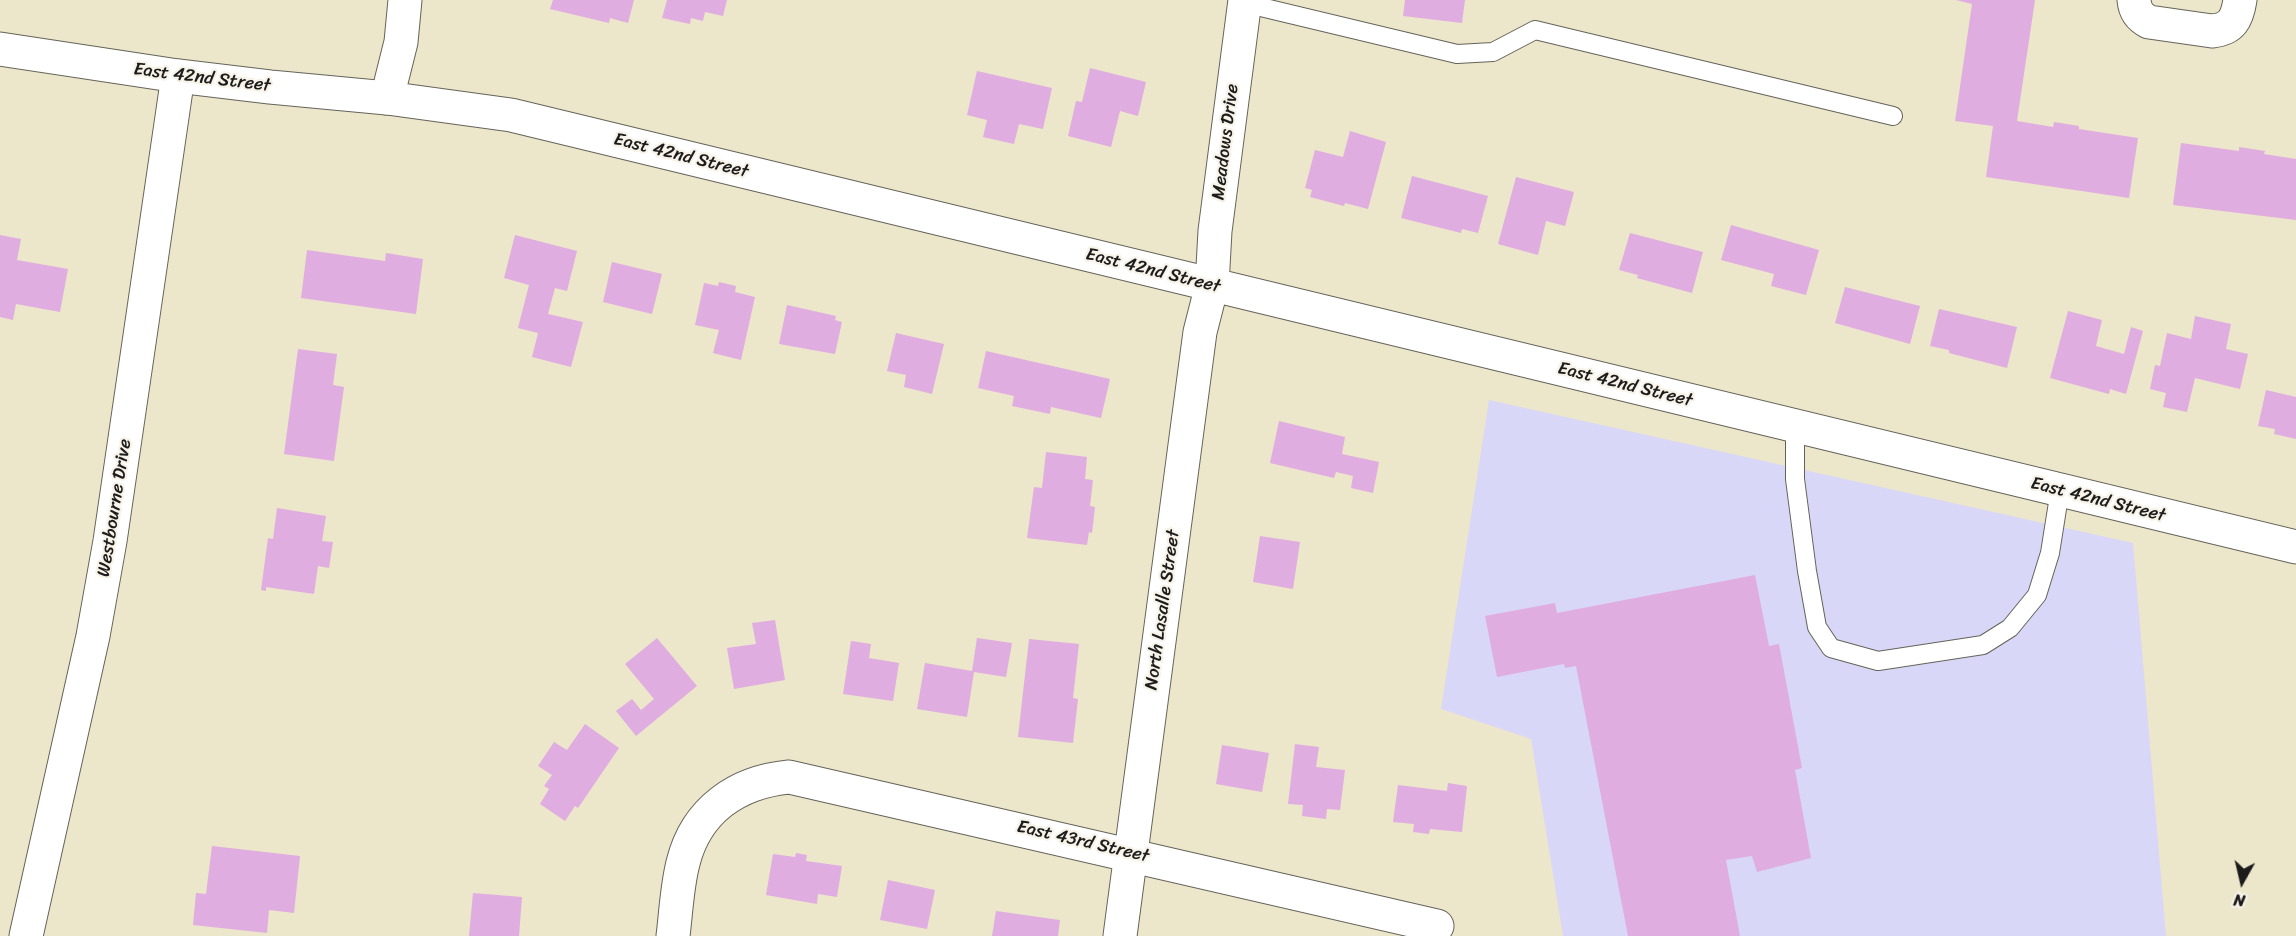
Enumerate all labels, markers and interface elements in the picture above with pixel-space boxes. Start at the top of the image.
street label: East 42nd Street [132,59,272,97]
street label: Meadows Drive [1208,83,1244,201]
street label: East 42nd Street [612,129,750,183]
street label: East 42nd Street [1084,244,1222,298]
street label: East 42nd Street [1556,358,1694,412]
street label: Westbourne Drive [93,437,137,579]
street label: East 42nd Street [2029,473,2167,527]
street label: North Lasalle Street [1141,528,1185,692]
street label: East 43rd Street [1015,816,1151,868]
north arrow [2212,852,2272,912]
text: N [2232,885,2247,915]

